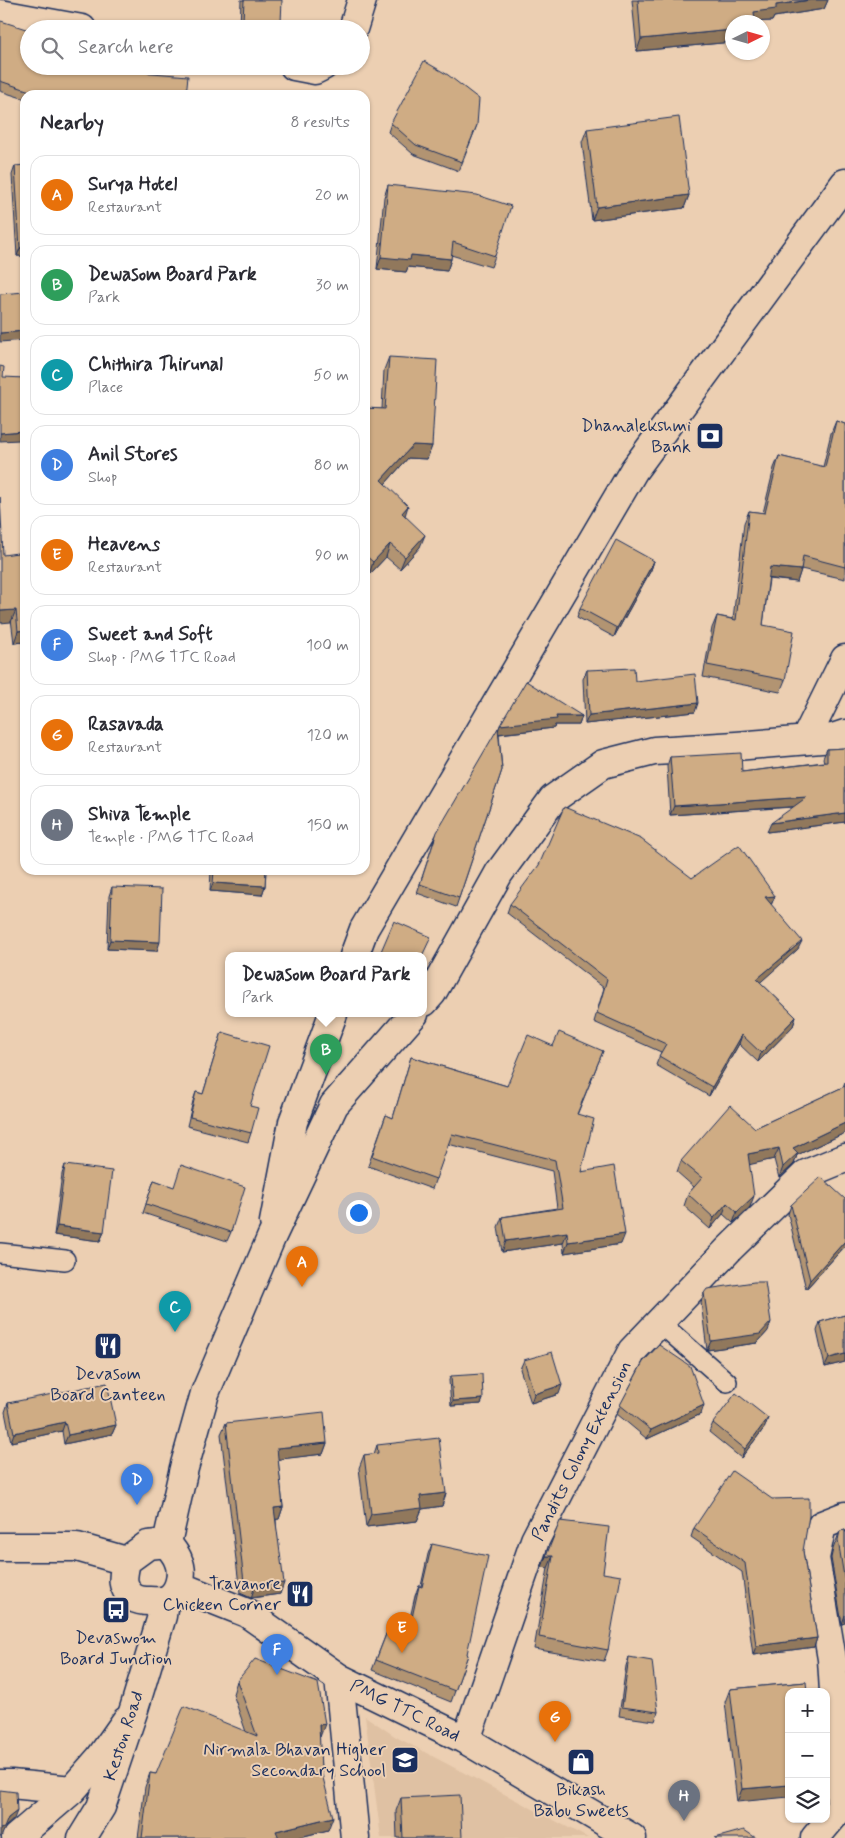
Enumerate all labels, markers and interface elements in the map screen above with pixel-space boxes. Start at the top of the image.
north arrow [725,15,770,60]
search box [20,20,370,75]
icon: search [38,34,66,62]
text: Search here [78,35,174,60]
text: Nearby [40,109,104,137]
text: 8 results [290,112,350,133]
text: Surya Hotel [88,172,177,197]
text: A [52,185,62,206]
text: 20 m [315,185,349,206]
text: Restaurant [88,197,162,218]
text: Dewasom Board Park [88,262,257,287]
text: B [52,275,62,296]
text: 30 m [316,275,349,296]
text: Park [88,287,120,308]
text: Chithira Thirunal [88,352,223,377]
text: C [51,365,63,386]
text: 50 m [313,365,349,386]
text: Place [88,377,123,398]
place label: Dhanalekshmi Bank [581,414,691,459]
bank icon: Dhanalekshmi Bank [695,421,725,451]
text: Anil Stores [88,442,177,467]
text: D [51,455,63,476]
text: 80 m [314,455,349,476]
text: Shop [88,467,117,488]
text: Heavens [88,532,160,557]
text: E [52,545,62,566]
text: 90 m [315,545,349,566]
text: Restaurant [88,557,162,578]
text: Sweet and Soft [88,622,213,647]
text: F [53,635,61,656]
text: 100 m [306,635,349,656]
text: Shop · PMG TTC Road [88,647,236,668]
text: Rasavada [88,712,164,737]
text: G [52,725,62,746]
text: 120 m [307,725,349,746]
text: Restaurant [88,737,162,758]
text: Shiva Temple [88,802,191,827]
text: H [52,815,62,836]
text: 150 m [307,815,349,836]
text: Temple · PMG TTC Road [88,827,254,848]
popup [225,952,427,1017]
text: Dewasom Board Park [242,962,410,987]
text: Park [242,987,273,1008]
pin: B [310,1034,342,1075]
your location [346,1200,372,1226]
pin: A [286,1246,318,1287]
pin: C [159,1291,191,1332]
restaurant icon: Devasom Board Canteen [93,1331,123,1361]
street label: Pandits Colony Extension [526,1357,638,1545]
place label: Devasom Board Canteen [50,1362,166,1407]
pin: D [121,1464,153,1505]
place label: Travanore Chicken Corner [162,1572,282,1617]
restaurant icon: Travanore Chicken Corner [285,1579,315,1609]
bus stop icon: Devaswom Board Junction [101,1595,131,1625]
pin: E [386,1612,418,1653]
place label: Devaswom Board Junction [60,1626,172,1671]
pin: F [261,1634,293,1675]
street label: PMG TTC Road [346,1674,464,1748]
street label: Keston Road [98,1688,150,1784]
map controls [785,1688,830,1823]
button: + [785,1688,830,1733]
pin: G [539,1701,571,1742]
button: − [785,1733,830,1778]
place label: Nirmala Bhavan Higher Secondary School [203,1738,387,1783]
school or university icon: Nirmala Bhavan Higher Secondary School [390,1745,420,1775]
shop icon: Bikash Babu Sweets [566,1747,596,1777]
place label: Bikash Babu Sweets [533,1778,629,1823]
button: layers [785,1778,830,1823]
pin: H [668,1780,700,1821]

